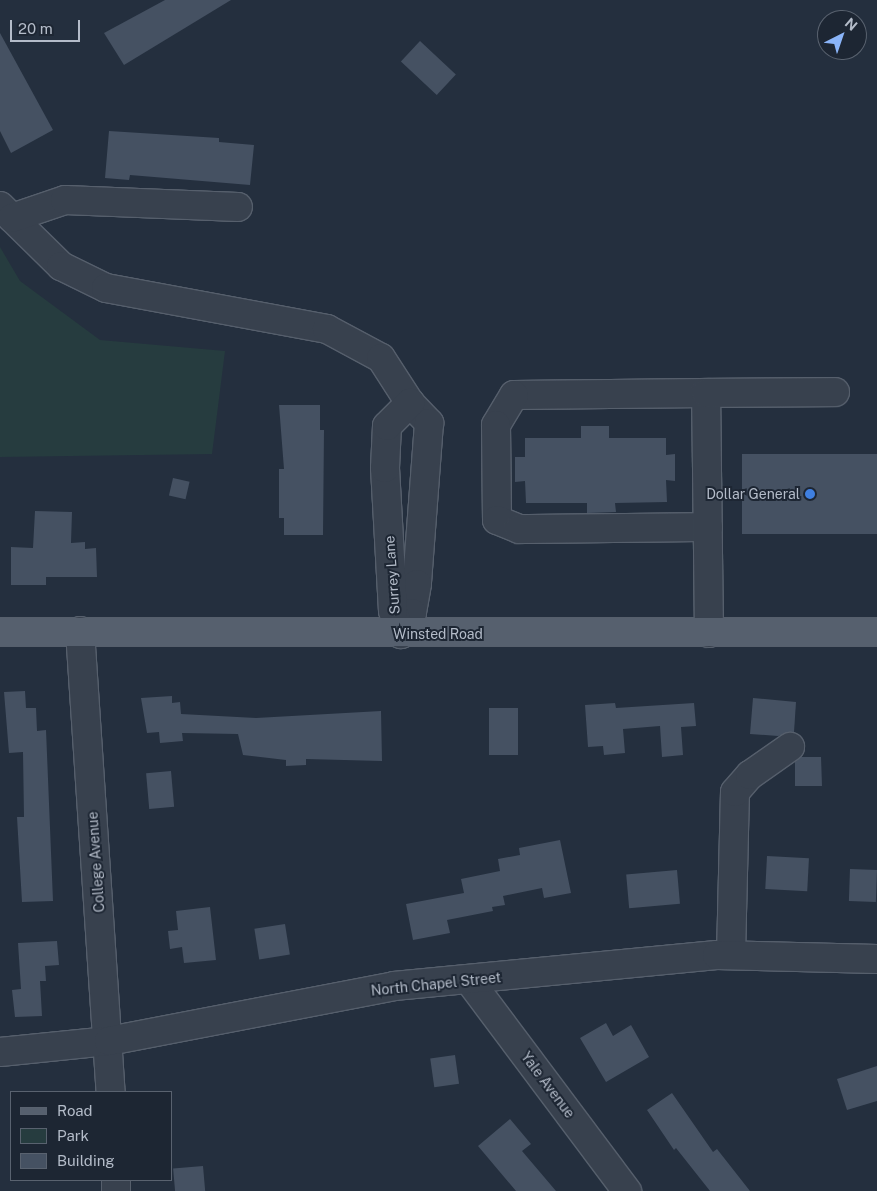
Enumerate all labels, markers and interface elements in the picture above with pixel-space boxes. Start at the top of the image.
scale bar [12,10,82,42]
north arrow [817,10,867,60]
text: N [842,15,861,34]
text: 20 m [18,20,53,37]
place label: Dollar General [706,486,800,502]
marker: Dollar General [804,488,816,500]
street label: Surrey Lane [381,535,403,615]
street label: Winsted Road [393,626,483,642]
street label: College Avenue [84,811,108,913]
street label: North Chapel Street [370,969,502,999]
street label: Yale Avenue [518,1049,578,1121]
legend [10,1091,172,1181]
text: Road [57,1102,93,1119]
text: Park [57,1127,89,1144]
text: Building [57,1152,115,1169]

